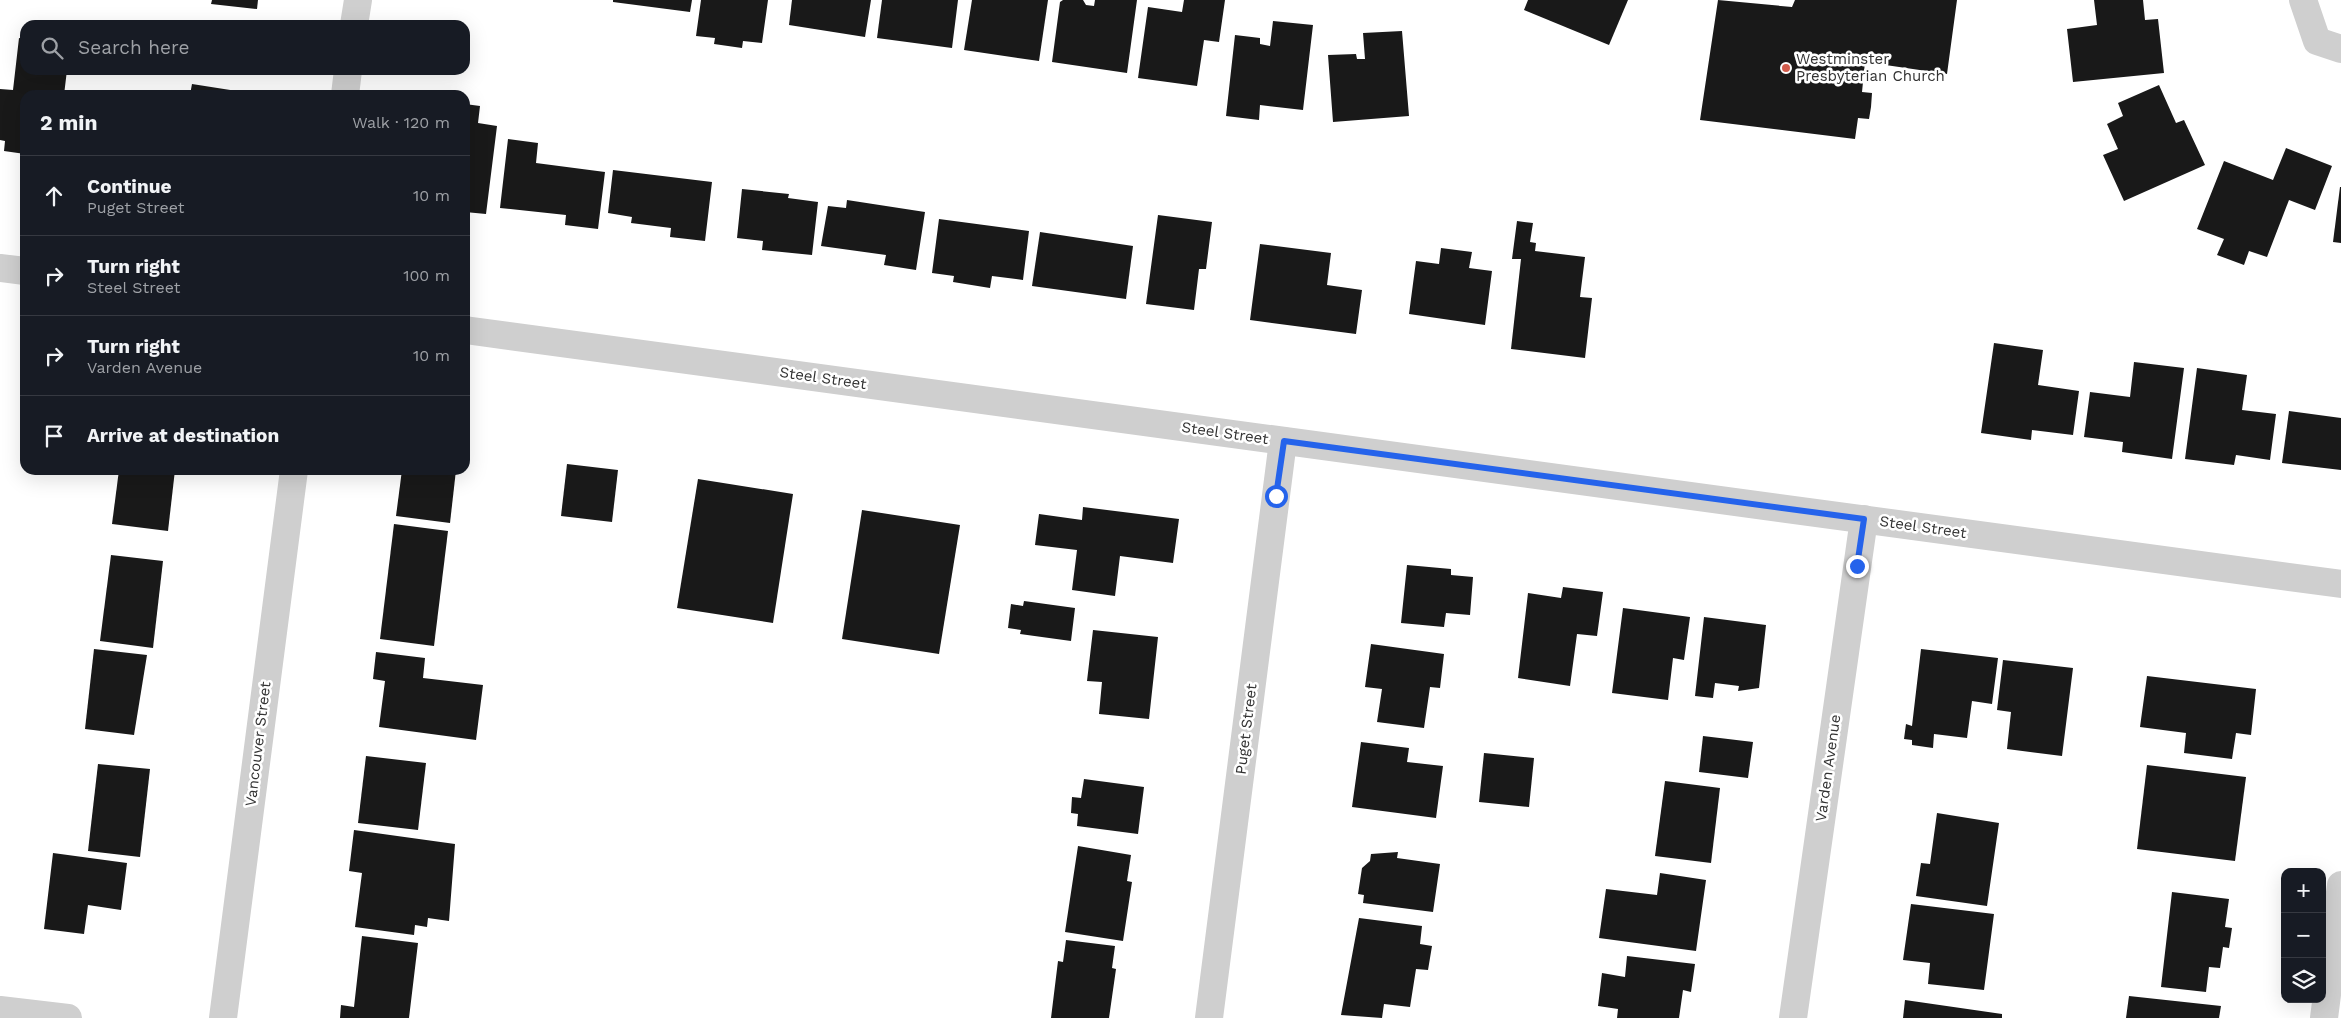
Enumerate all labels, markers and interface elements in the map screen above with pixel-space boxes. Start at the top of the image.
search box [20,20,470,75]
icon: search [38,34,66,62]
text: Search here [78,36,189,59]
place label: Westminster Presbyterian Church [1796,50,1945,85]
marker: Westminster Presbyterian Church [1780,62,1792,74]
text: 2 min [40,110,97,135]
text: Walk · 120 m [352,113,450,132]
text: Continue [87,175,171,198]
icon: ahead [40,182,68,210]
text: 10 m [413,186,450,205]
text: Puget Street [87,198,184,217]
text: Turn right [87,255,180,278]
icon: right [40,262,68,290]
text: 100 m [403,266,450,285]
text: Steel Street [87,278,180,297]
text: Turn right [87,335,180,358]
icon: right [40,342,68,370]
text: 10 m [413,346,450,365]
text: Varden Avenue [87,358,202,377]
street label: Steel Street [778,363,868,393]
street label: Steel Street [1180,418,1270,448]
icon: arrive [40,422,68,450]
text: Arrive at destination [87,424,279,447]
route start [1265,485,1288,508]
street label: Steel Street [1878,512,1968,542]
route end [1846,555,1869,578]
street label: Vancouver Street [241,680,275,808]
street label: Puget Street [1231,682,1261,775]
street label: Varden Avenue [1812,713,1844,823]
map controls [2281,868,2326,1003]
button: + [2281,868,2326,913]
button: − [2281,913,2326,958]
button: layers [2281,958,2326,1003]

